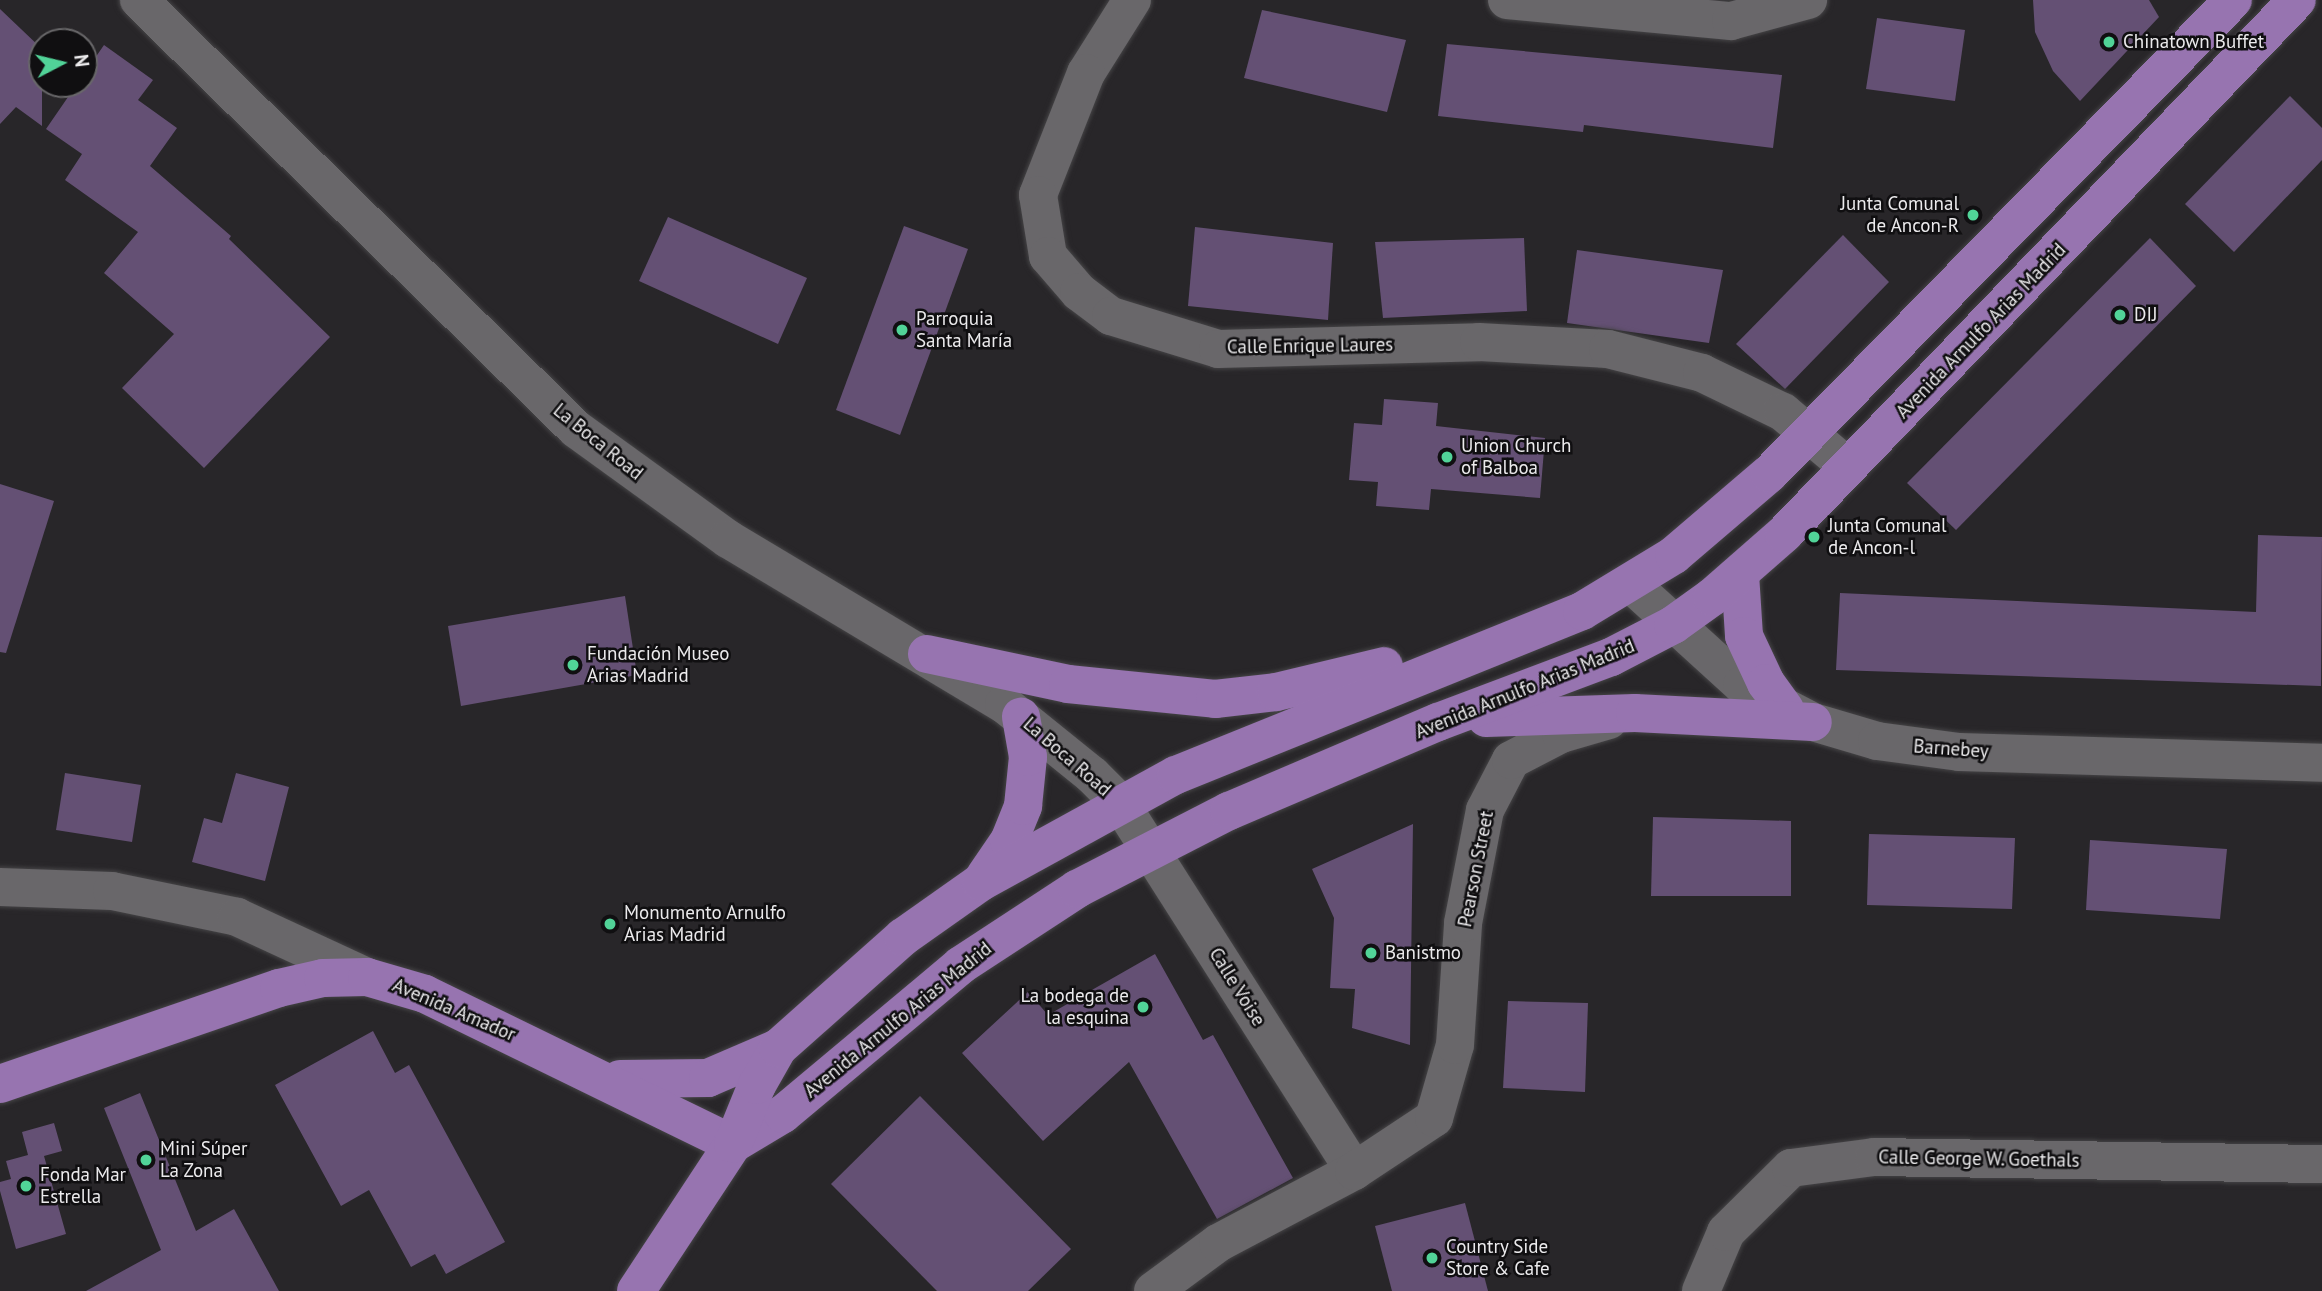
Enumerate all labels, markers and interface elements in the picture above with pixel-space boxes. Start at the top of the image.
north arrow [28,28,98,98]
place label: Chinatown Buffet [2123,31,2264,53]
marker: Chinatown Buffet [2101,34,2117,50]
text: N [69,53,95,68]
place label: Junta Comunal de Ancon-R [1840,193,1959,237]
marker: Junta Comunal de Ancon-R [1965,207,1981,223]
street label: Avenida Arnulfo Arias Madrid [1891,238,2071,424]
place label: DIJ [2134,304,2157,326]
marker: DIJ [2112,307,2128,323]
place label: Parroquia Santa María [916,308,1012,352]
marker: Parroquia Santa María [894,322,910,338]
street label: Calle Enrique Laures [1227,333,1393,359]
street label: La Boca Road [549,399,647,485]
place label: Union Church of Balboa [1461,435,1571,479]
marker: Union Church of Balboa [1439,449,1455,465]
place label: Junta Comunal de Ancon-l [1828,515,1947,559]
marker: Junta Comunal de Ancon-l [1806,529,1822,545]
street label: Avenida Arnulfo Arias Madrid [1411,634,1639,744]
place label: Fundación Museo Arias Madrid [587,643,729,687]
marker: Fundación Museo Arias Madrid [565,657,581,673]
street label: La Boca Road [1019,713,1115,801]
street label: Barnebey [1913,735,1989,763]
street label: Pearson Street [1454,809,1498,929]
place label: Monumento Arnulfo Arias Madrid [624,902,787,946]
marker: Monumento Arnulfo Arias Madrid [602,916,618,932]
street label: Avenida Arnulfo Arias Madrid [799,937,997,1103]
place label: Banistmo [1385,942,1461,964]
street label: Calle Voise [1204,943,1270,1031]
marker: Banistmo [1363,945,1379,961]
street label: Avenida Amador [389,974,519,1046]
place label: La bodega de la esquina [1020,985,1129,1029]
marker: La bodega de la esquina [1135,999,1151,1015]
place label: Mini Súper La Zona [160,1138,247,1182]
street label: Calle George W. Goethals [1877,1146,2081,1172]
marker: Mini Súper La Zona [138,1152,154,1168]
place label: Fonda Mar Estrella [40,1164,126,1208]
marker: Fonda Mar Estrella [18,1178,34,1194]
place label: Country Side Store & Cafe [1446,1236,1550,1280]
marker: Country Side Store & Cafe [1424,1250,1440,1266]

